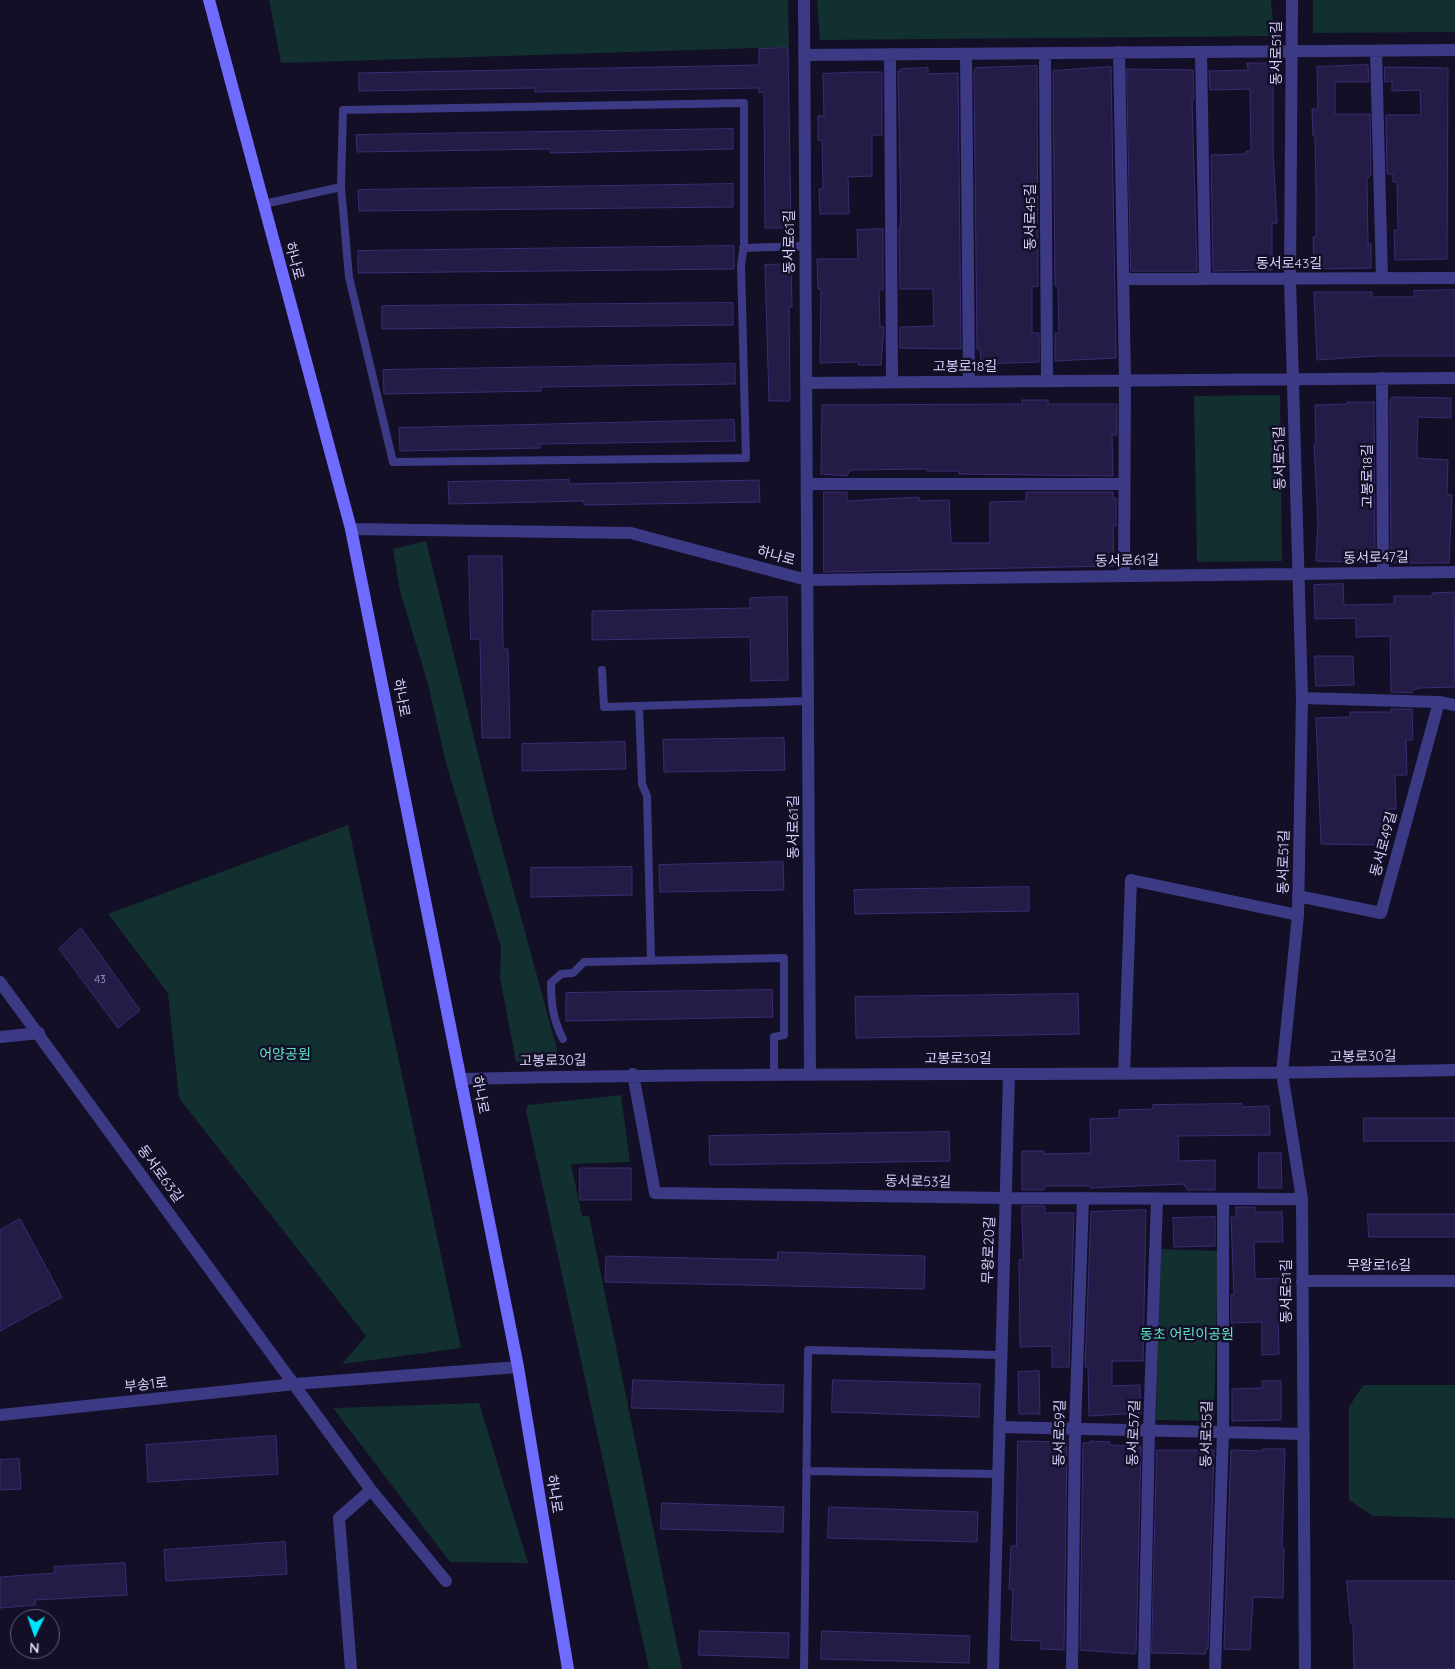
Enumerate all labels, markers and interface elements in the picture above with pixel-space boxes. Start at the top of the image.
street label: 동서로51길 [1269,21,1285,85]
street label: 동서로45길 [1023,184,1039,250]
street label: 동서로61길 [782,210,798,274]
street label: 하나로 [281,240,307,282]
street label: 동서로43길 [1256,256,1322,272]
street label: 고봉로18길 [933,359,997,375]
street label: 동서로51길 [1271,426,1289,490]
street label: 고봉로18길 [1360,444,1376,508]
street label: 하나로 [755,543,797,569]
street label: 동서로47길 [1343,549,1409,567]
street label: 동서로61길 [1095,552,1159,570]
street label: 하나로 [389,677,413,719]
street label: 동서로61길 [786,795,802,859]
street label: 동서로49길 [1367,810,1401,878]
street label: 동서로51길 [1275,830,1293,894]
house number: 43 [94,973,106,987]
park label: 어양공원 [259,1047,311,1063]
street label: 고봉로30길 [1329,1048,1397,1066]
street label: 고봉로30길 [924,1051,992,1067]
street label: 고봉로30길 [519,1052,587,1070]
street label: 하나로 [468,1074,492,1116]
street label: 동서로63길 [134,1142,186,1206]
street label: 동서로53길 [885,1173,951,1191]
street label: 무왕로20길 [979,1216,999,1284]
street label: 무왕로16길 [1347,1258,1411,1274]
street label: 동서로51길 [1279,1259,1295,1323]
park label: 동초 어린이공원 [1140,1327,1234,1343]
street label: 부송1로 [123,1374,169,1396]
street label: 동서로59길 [1051,1399,1069,1467]
street label: 동서로57길 [1124,1400,1144,1466]
street label: 동서로55길 [1198,1400,1216,1468]
street label: 하나로 [543,1474,565,1514]
north arrow [10,1609,60,1659]
text: N [29,1639,40,1657]

